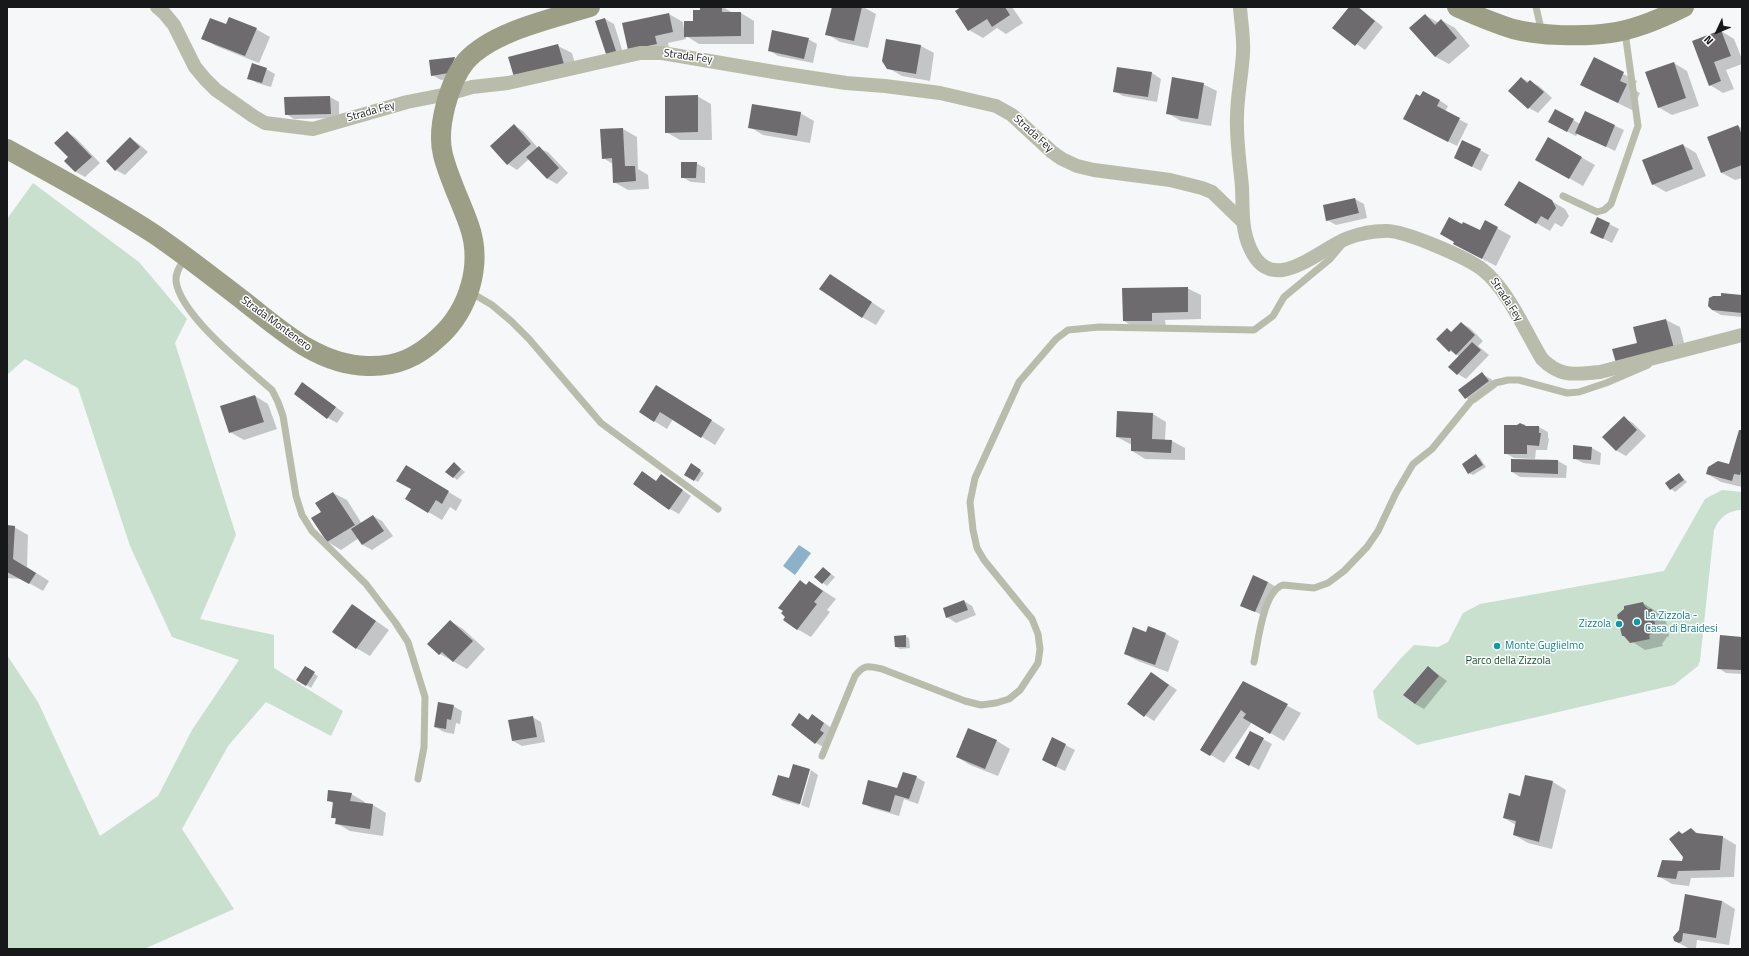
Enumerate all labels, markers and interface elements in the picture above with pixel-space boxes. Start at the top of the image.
north arrow [1697,12,1737,52]
text: N [1700,32,1717,49]
street label: Strada Fey [663,47,713,67]
street label: Strada Fey [346,99,396,125]
street label: Strada Fey [1010,113,1056,155]
street label: Strada Fey [1487,276,1525,324]
street label: Strada Montenero [238,294,314,354]
place label: La Zizzola - Casa di Braidesi [1645,609,1718,635]
place label: Zizzola [1579,617,1611,631]
marker: La Zizzola - Casa di Braidesi [1632,617,1642,627]
marker: Zizzola [1614,619,1624,629]
place label: Monte Guglielmo [1505,639,1584,653]
marker: Monte Guglielmo [1492,641,1502,651]
park label: Parco della Zizzola [1465,654,1551,668]

